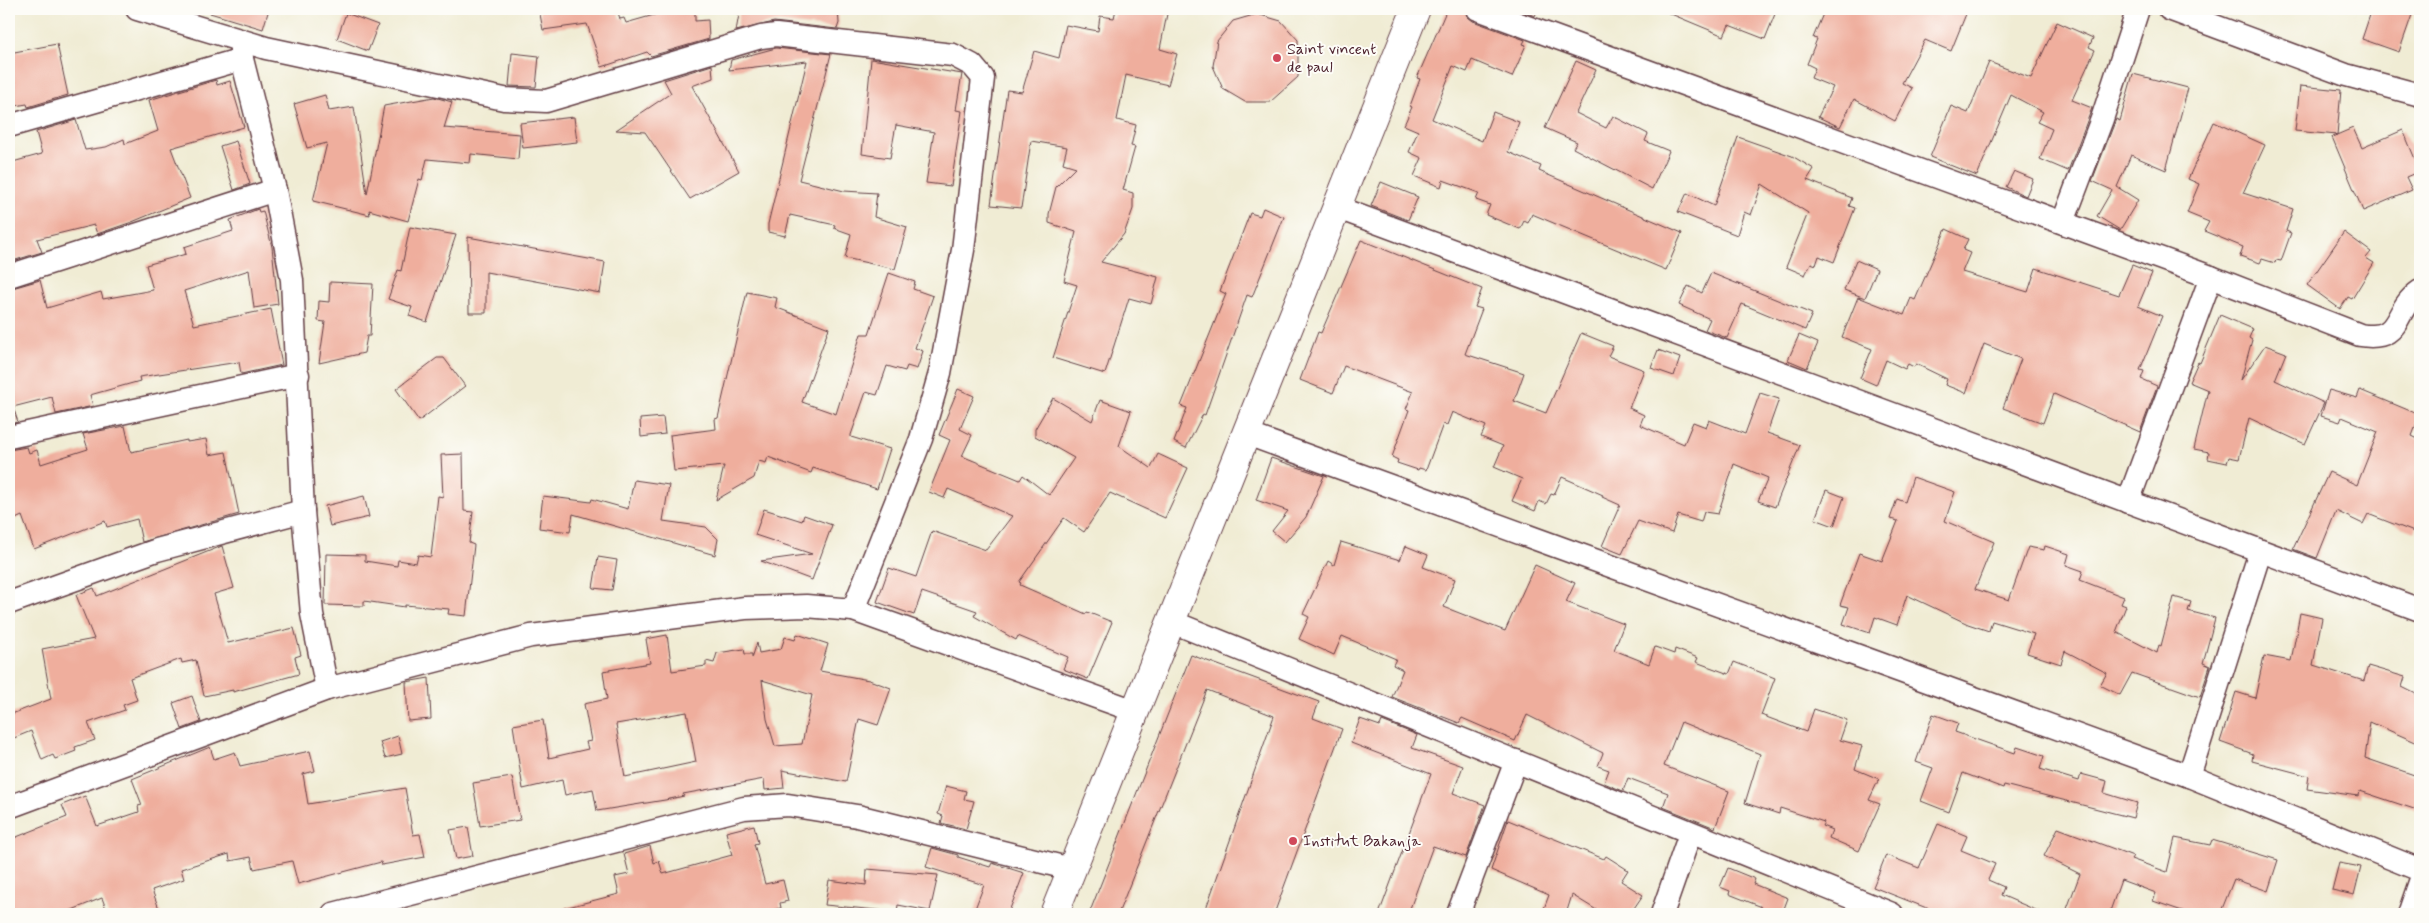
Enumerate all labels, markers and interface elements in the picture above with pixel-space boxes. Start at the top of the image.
place label: Saint vincent de paul [1287,39,1376,78]
marker: Saint vincent de paul [1271,52,1283,64]
place label: Institut Bakanja [1303,831,1421,852]
marker: Institut Bakanja [1287,835,1299,847]

